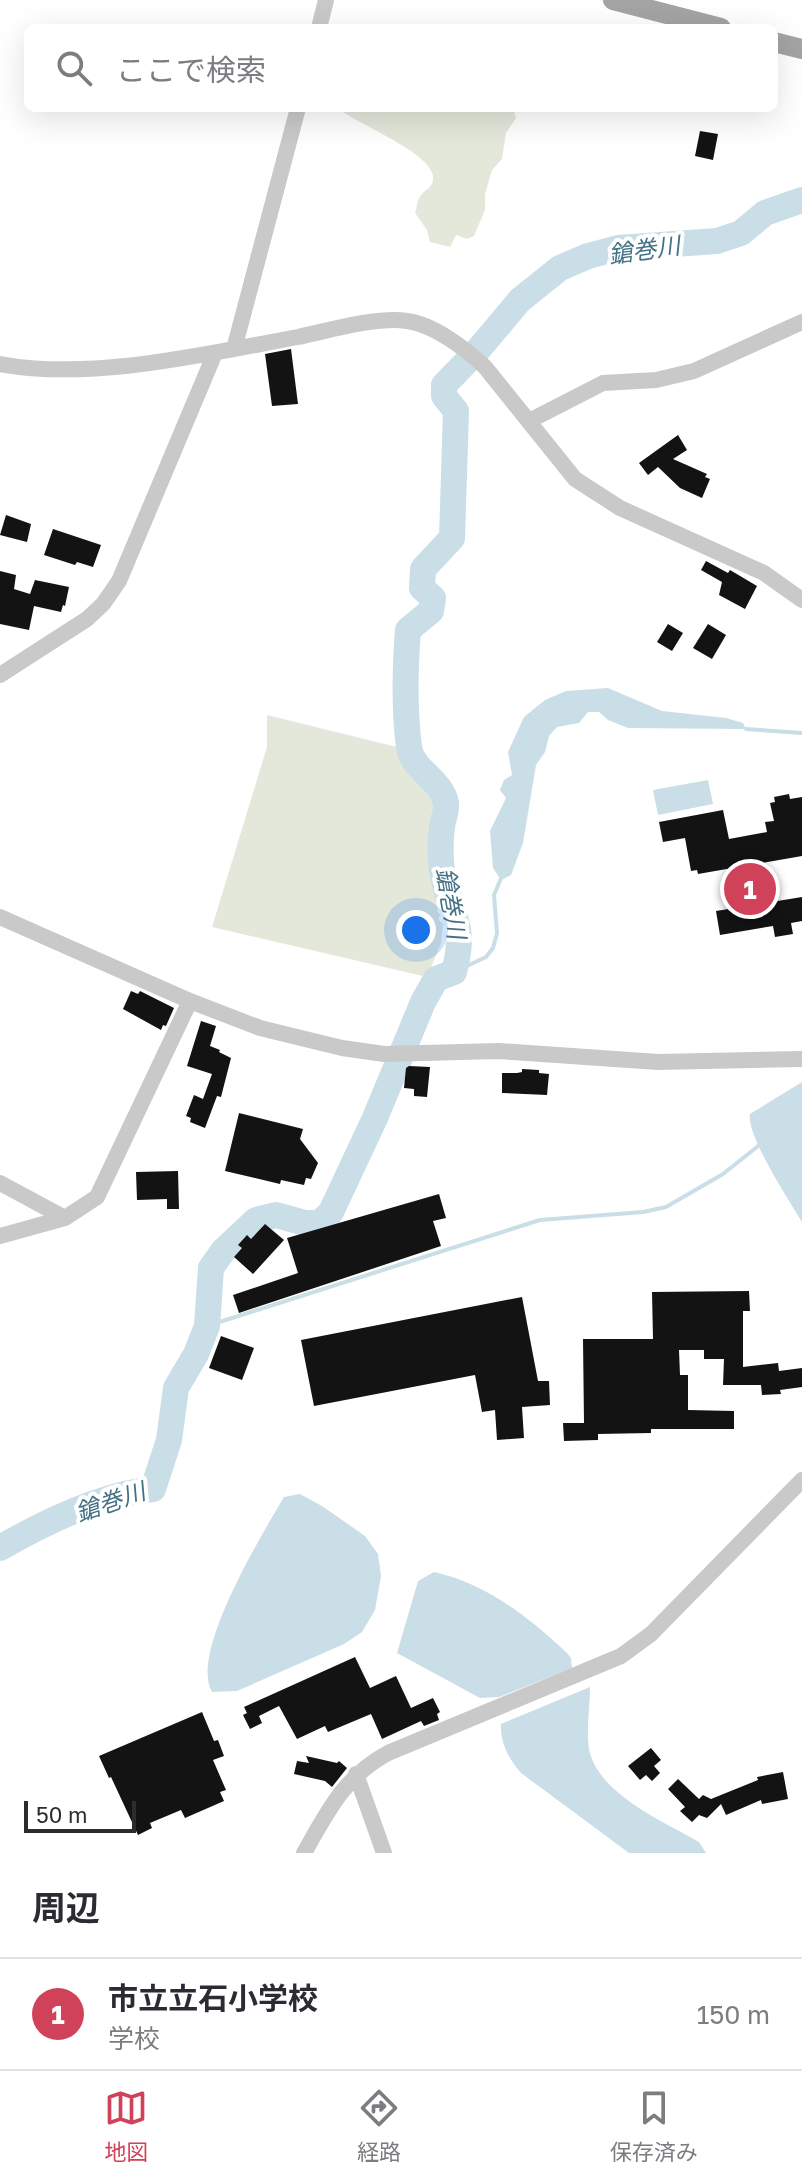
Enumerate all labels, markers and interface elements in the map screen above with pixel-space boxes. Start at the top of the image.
search box [24,24,778,112]
icon: search [52,46,96,90]
text: ここで検索 [116,52,266,88]
water label: 鎗巻川 [606,229,685,268]
pin: 1 [724,859,776,919]
water label: 鎗巻川 [431,865,473,944]
your location [396,910,436,950]
water label: 鎗巻川 [71,1475,152,1526]
scale bar [24,1797,136,1833]
text: 50 m [36,1801,87,1828]
text: 周辺 [32,1887,100,1927]
text: 市立立石小学校 [108,1980,318,2016]
text: 1 [51,1999,65,2030]
text: 150 m [697,1999,770,2030]
text: 学校 [108,2023,160,2054]
tab: 地図 [104,2086,148,2166]
tab: 経路 [357,2086,401,2166]
tab: 保存済み [610,2086,698,2166]

